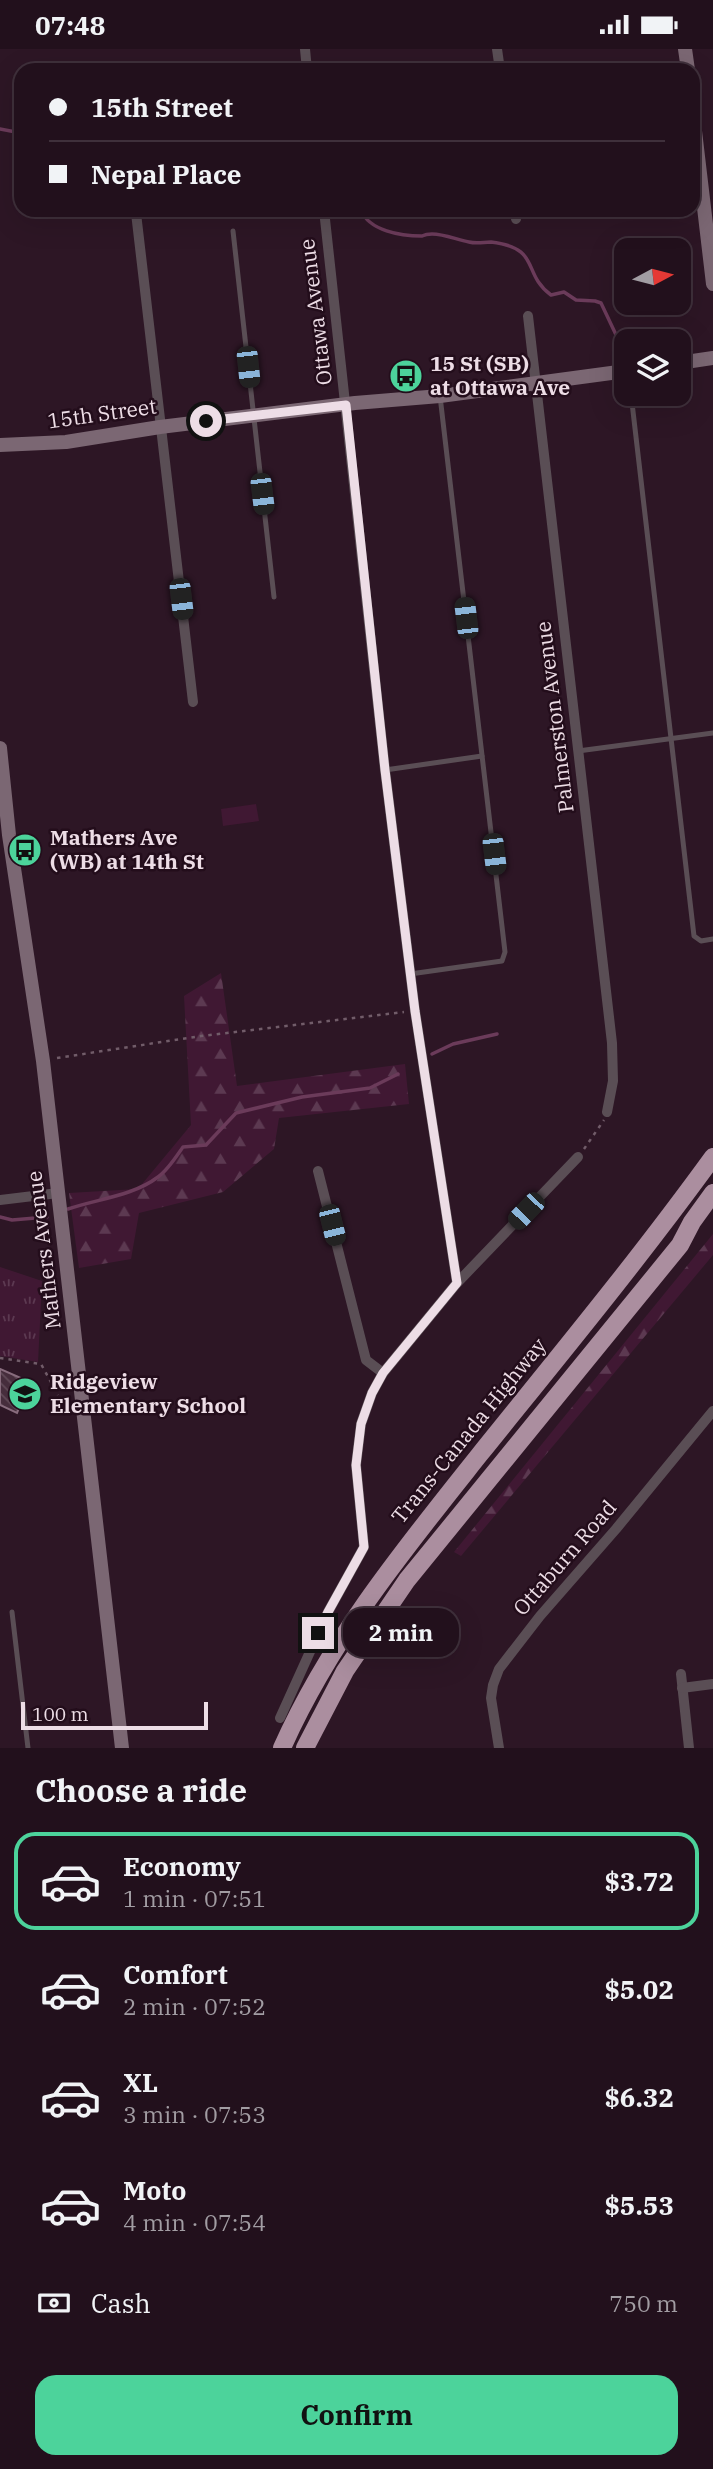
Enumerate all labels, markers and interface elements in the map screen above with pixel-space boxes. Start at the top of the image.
text: 07:48 [35,8,105,42]
text: 15th Street [91,90,233,124]
text: Nepal Place [91,157,242,191]
street label: Ottawa Avenue [292,237,338,387]
north arrow [614,238,691,315]
map controls [614,238,691,406]
button: layers [614,329,691,406]
car [236,345,261,389]
place label: 15 St (SB) at Ottawa Ave [430,349,570,401]
bus stop icon: 15 St (SB) at Ottawa Ave [387,357,425,395]
street label: 15th Street [46,392,158,434]
route start [190,405,222,437]
car [250,472,275,516]
car [169,577,194,621]
car [454,596,479,640]
street label: Palmerston Avenue [528,620,580,814]
place label: Mathers Ave (WB) at 14th St [50,823,204,875]
bus stop icon: Mathers Ave (WB) at 14th St [6,831,44,869]
car [482,832,507,876]
street label: Mathers Avenue [19,1169,67,1331]
car [504,1189,549,1233]
car [317,1202,348,1248]
street label: Trans-Canada Highway [385,1331,552,1529]
place label: Ridgeview Elementary School [50,1367,246,1419]
school or university icon: Ridgeview Elementary School [6,1375,44,1413]
street label: Ottaburn Road [506,1494,622,1621]
callout: 2 min [342,1609,458,1657]
route end [302,1617,334,1649]
text: 2 min [369,1617,433,1647]
scale bar [21,1699,208,1731]
text: 100 m [32,1702,89,1726]
text: Choose a ride [35,1769,247,1811]
text: Economy [123,1849,241,1883]
icon: car [39,1850,102,1913]
text: $3.72 [604,1864,674,1898]
text: 1 min · 07:51 [123,1883,266,1913]
text: Comfort [123,1957,228,1991]
icon: car [39,1958,102,2021]
text: $5.02 [604,1972,674,2006]
text: 2 min · 07:52 [123,1991,266,2021]
text: XL [123,2065,158,2099]
icon: car [39,2066,102,2129]
text: $6.32 [604,2080,674,2114]
text: 3 min · 07:53 [123,2099,266,2129]
text: Moto [123,2173,186,2207]
icon: car [39,2174,102,2237]
text: $5.53 [604,2188,674,2222]
text: 4 min · 07:54 [123,2207,266,2237]
icon: cash [35,2284,73,2322]
text: Cash [91,2286,151,2320]
text: 750 m [609,2288,678,2318]
button: Confirm [35,2375,678,2455]

